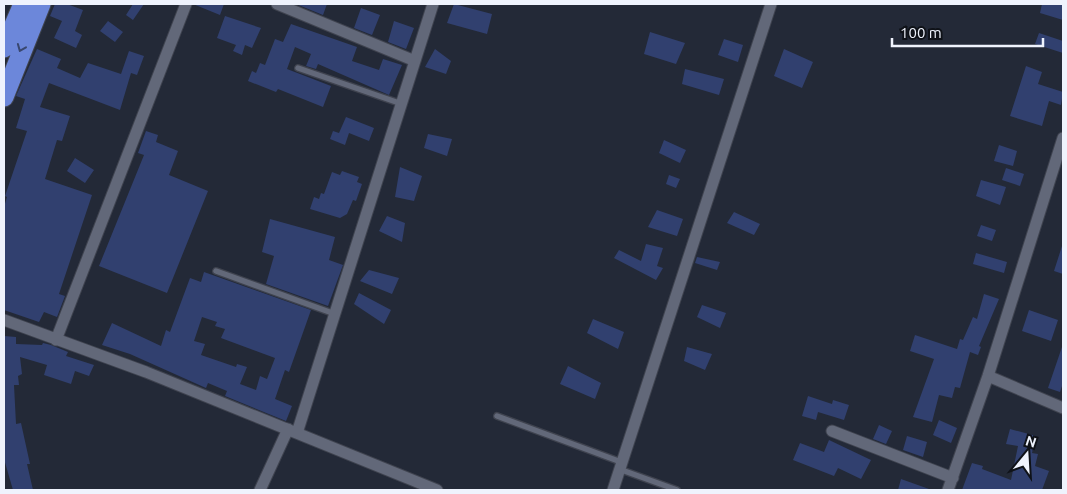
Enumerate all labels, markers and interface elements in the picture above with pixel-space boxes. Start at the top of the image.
scale bar [892,15,1043,47]
text: 100 m [900,24,942,41]
one-way arrow [17,44,27,52]
north arrow [1002,429,1052,479]
text: N [1024,432,1038,451]

